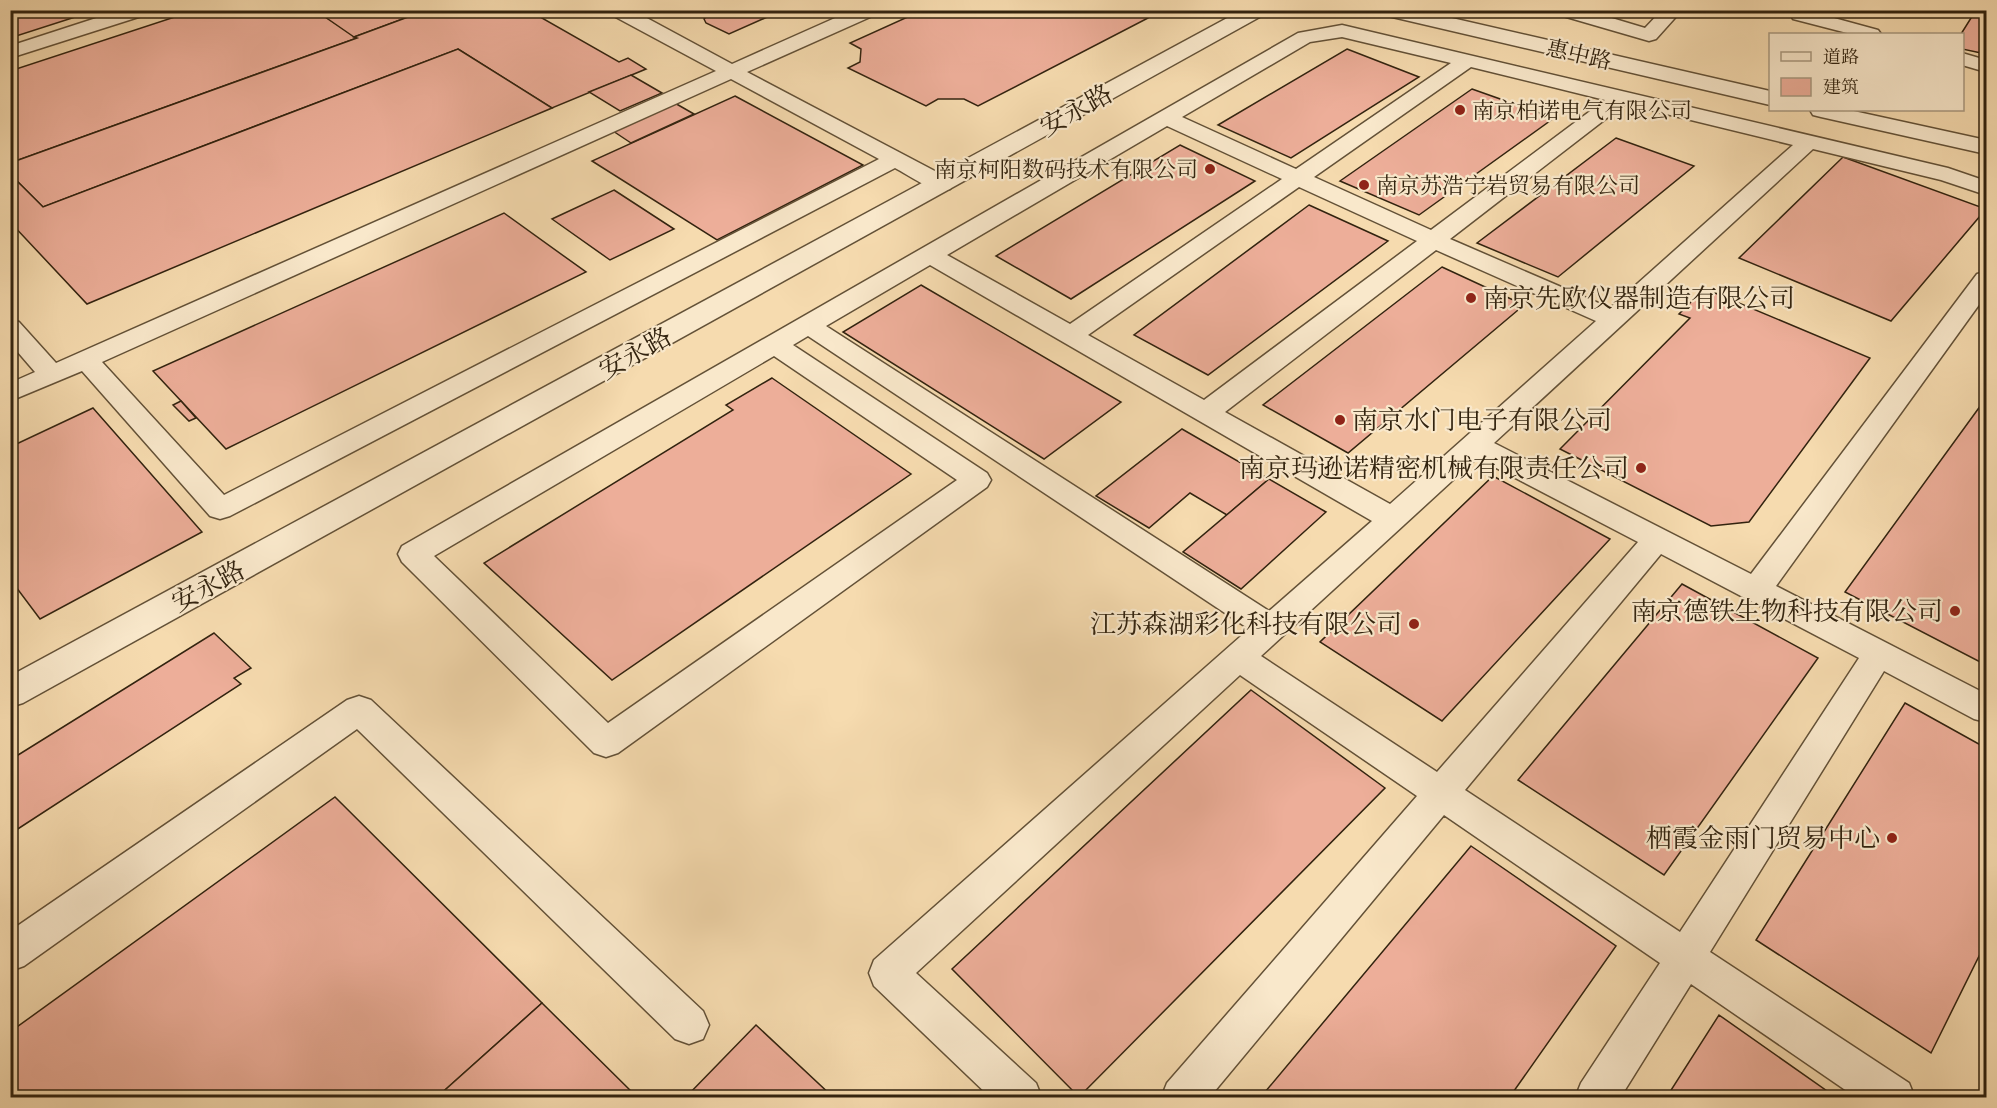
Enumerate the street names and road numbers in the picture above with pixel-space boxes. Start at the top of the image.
street label: 惠中路 [1543,33,1614,77]
street label: 安永路 [1034,76,1119,145]
street label: 安永路 [593,319,678,388]
street label: 安永路 [166,553,251,620]

